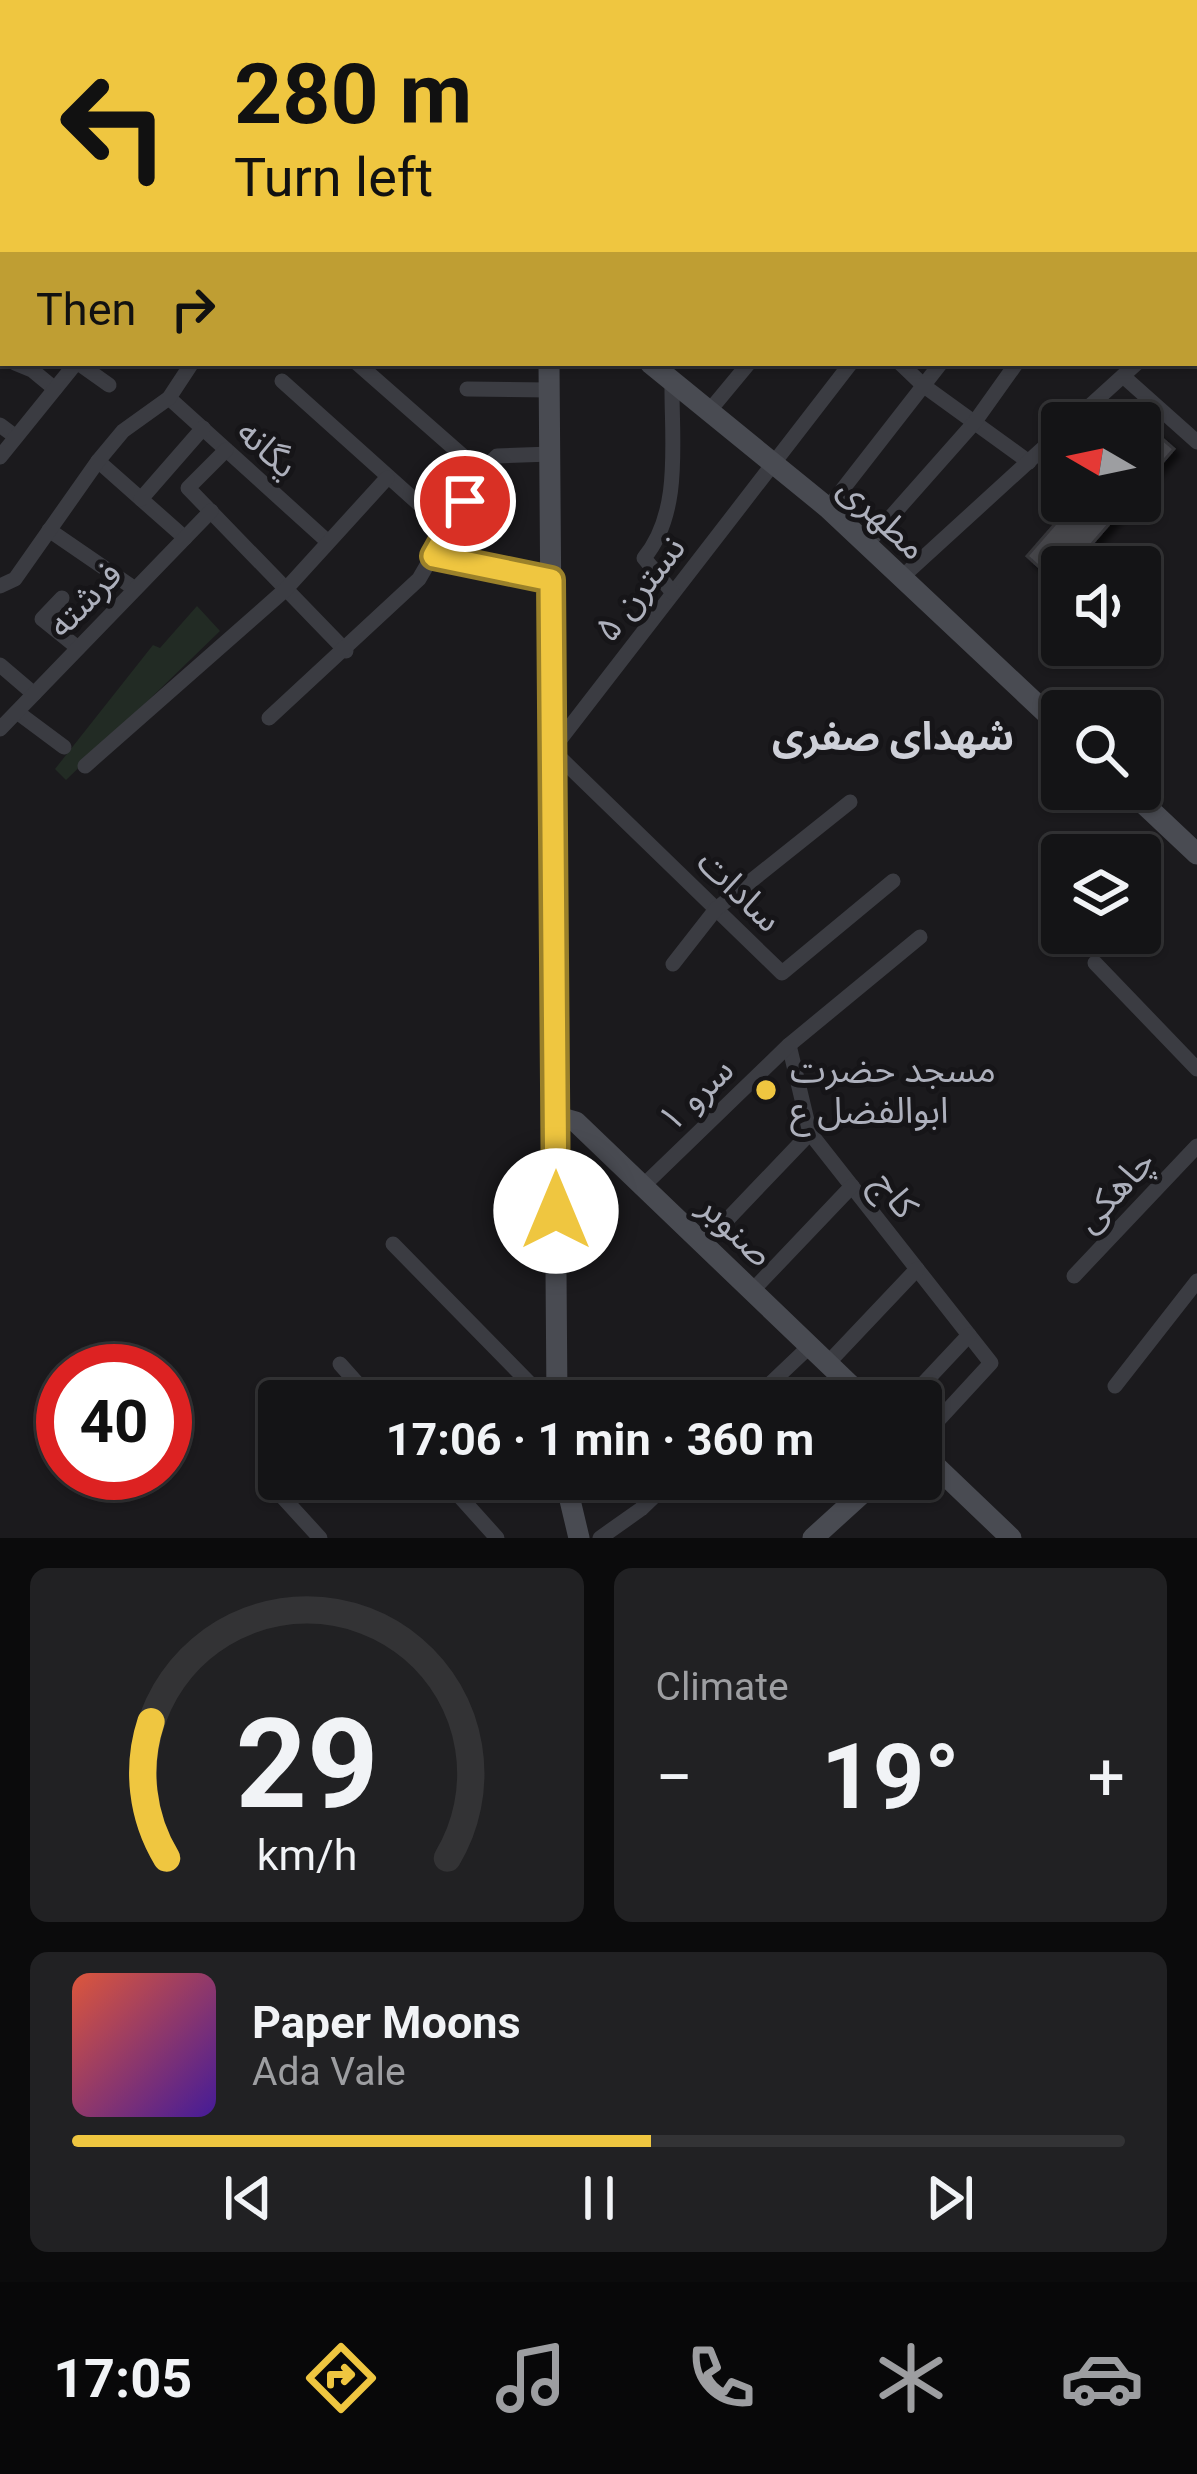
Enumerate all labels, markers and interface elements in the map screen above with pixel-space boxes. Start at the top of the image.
text: 280 m [234,45,472,144]
icon: left [36,48,192,204]
text: Turn left [234,146,433,209]
icon: right [160,276,226,342]
text: Then [36,283,136,336]
north arrow [1041,402,1161,522]
map controls [1041,402,1161,954]
street label: یگانه [228,411,306,487]
pin [414,450,516,552]
street label: مطهری [830,467,935,569]
icon: arrive [432,468,498,534]
street label: نسترن ۵ [586,528,694,650]
button: sound [1041,546,1161,666]
street label: فرشته [39,553,131,646]
button: search [1041,690,1161,810]
district label: شهدای صفری [772,714,1014,760]
button: layers [1041,834,1161,954]
street label: سادات [689,841,790,941]
street label: سرو ۱ [649,1049,742,1140]
place label: مسجد حضرت ابوالفضل ع [790,1049,996,1137]
marker: مسجد حضرت ابوالفضل ع [753,1077,779,1103]
street label: چاهکی [1066,1141,1165,1242]
position arrow [493,1148,619,1274]
street label: کاج [860,1163,927,1231]
street label: صنوبر [690,1185,782,1276]
speed limit sign: 40 [36,1344,192,1500]
text: 17:06 · 1 min · 360 m [386,1413,814,1466]
text: Climate [656,1664,789,1710]
text: 29 [235,1691,378,1837]
text: 19° [821,1725,960,1830]
text: − [656,1739,693,1816]
text: + [1088,1739,1125,1816]
text: km/h [256,1830,357,1880]
text: Paper Moons [252,1996,521,2049]
text: Ada Vale [252,2049,406,2095]
icon: previous [215,2165,281,2231]
icon: pause [566,2165,632,2231]
icon: next [917,2165,983,2231]
icon: directions [299,2336,383,2420]
icon: music [489,2336,573,2420]
icon: phone [679,2336,763,2420]
icon: climate [869,2336,953,2420]
icon: car [1060,2336,1144,2420]
text: 17:05 [53,2347,192,2410]

